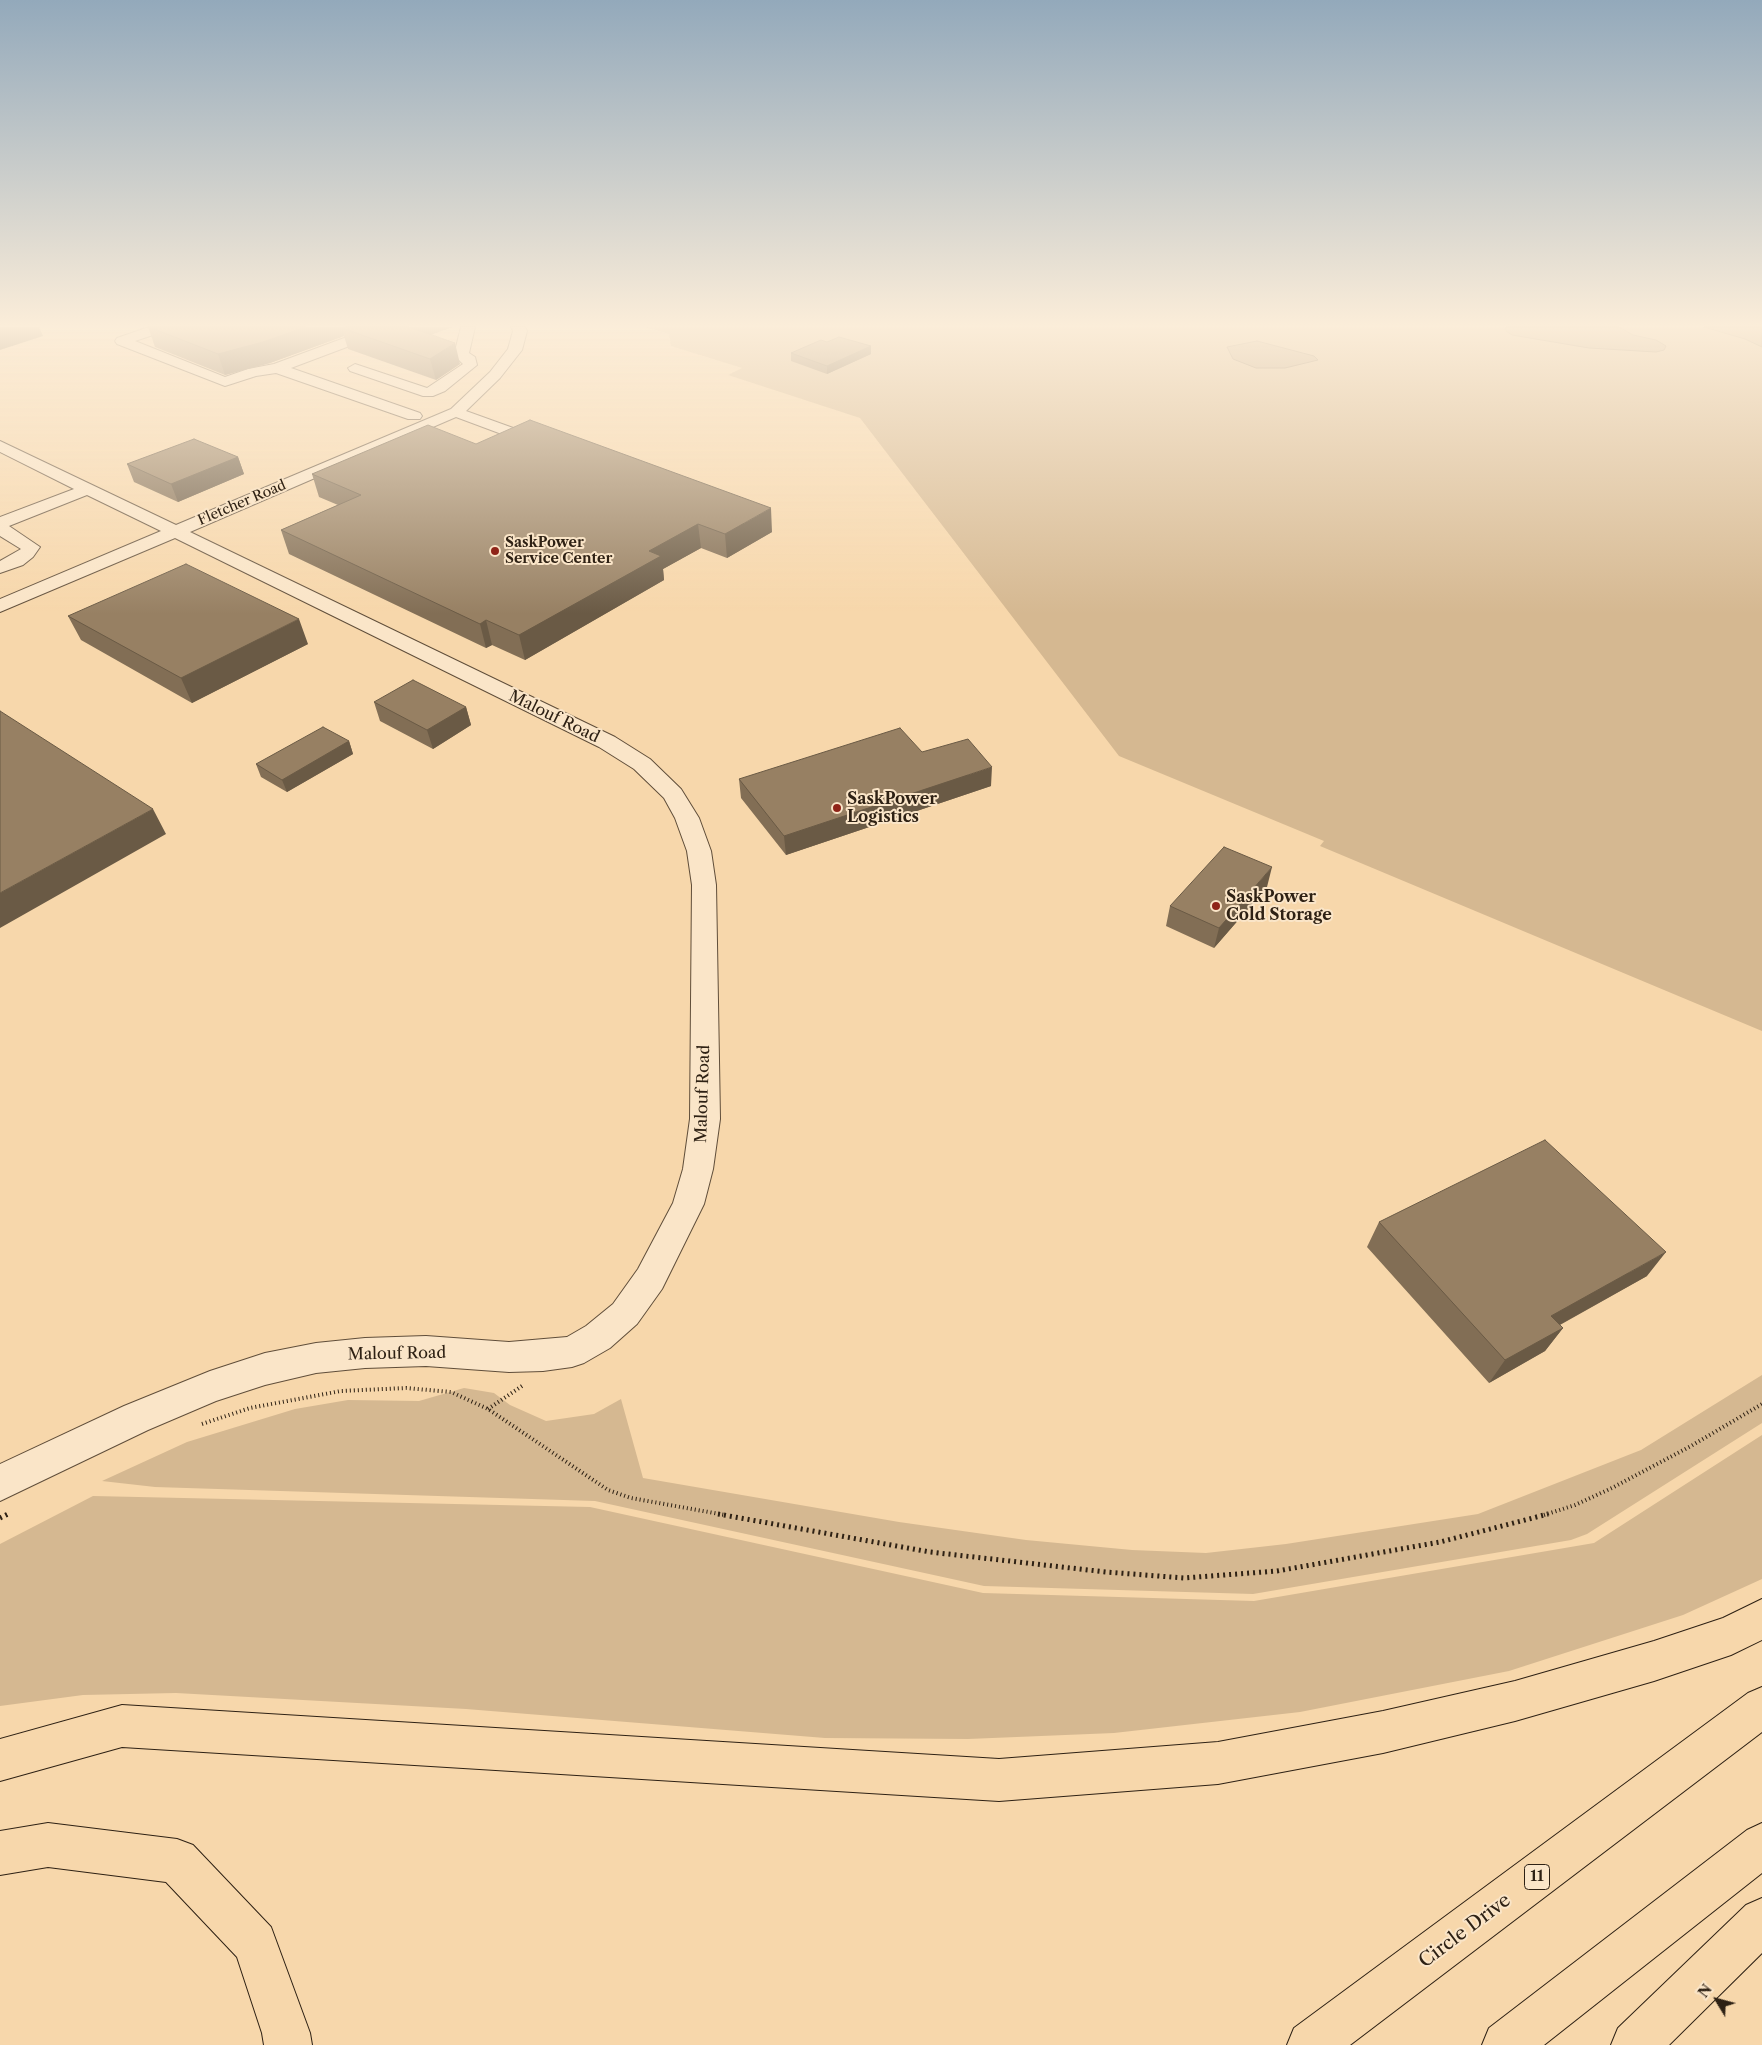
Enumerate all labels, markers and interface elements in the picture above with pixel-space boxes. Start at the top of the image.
street label: Fletcher Road [195,477,289,529]
place label: SaskPower Service Center [505,535,612,568]
marker: SaskPower Service Center [489,545,501,557]
street label: Malouf Road [506,687,602,747]
place label: SaskPower Logistics [847,789,937,827]
marker: SaskPower Logistics [831,802,843,814]
place label: SaskPower Cold Storage [1226,887,1332,925]
marker: SaskPower Cold Storage [1210,900,1222,912]
street label: Malouf Road [692,1044,714,1144]
street label: Malouf Road [348,1344,446,1364]
road number: 11 [1524,1864,1550,1890]
street label: Circle Drive [1415,1889,1515,1973]
north arrow [1692,1975,1742,2025]
text: N [1694,1981,1716,2001]

